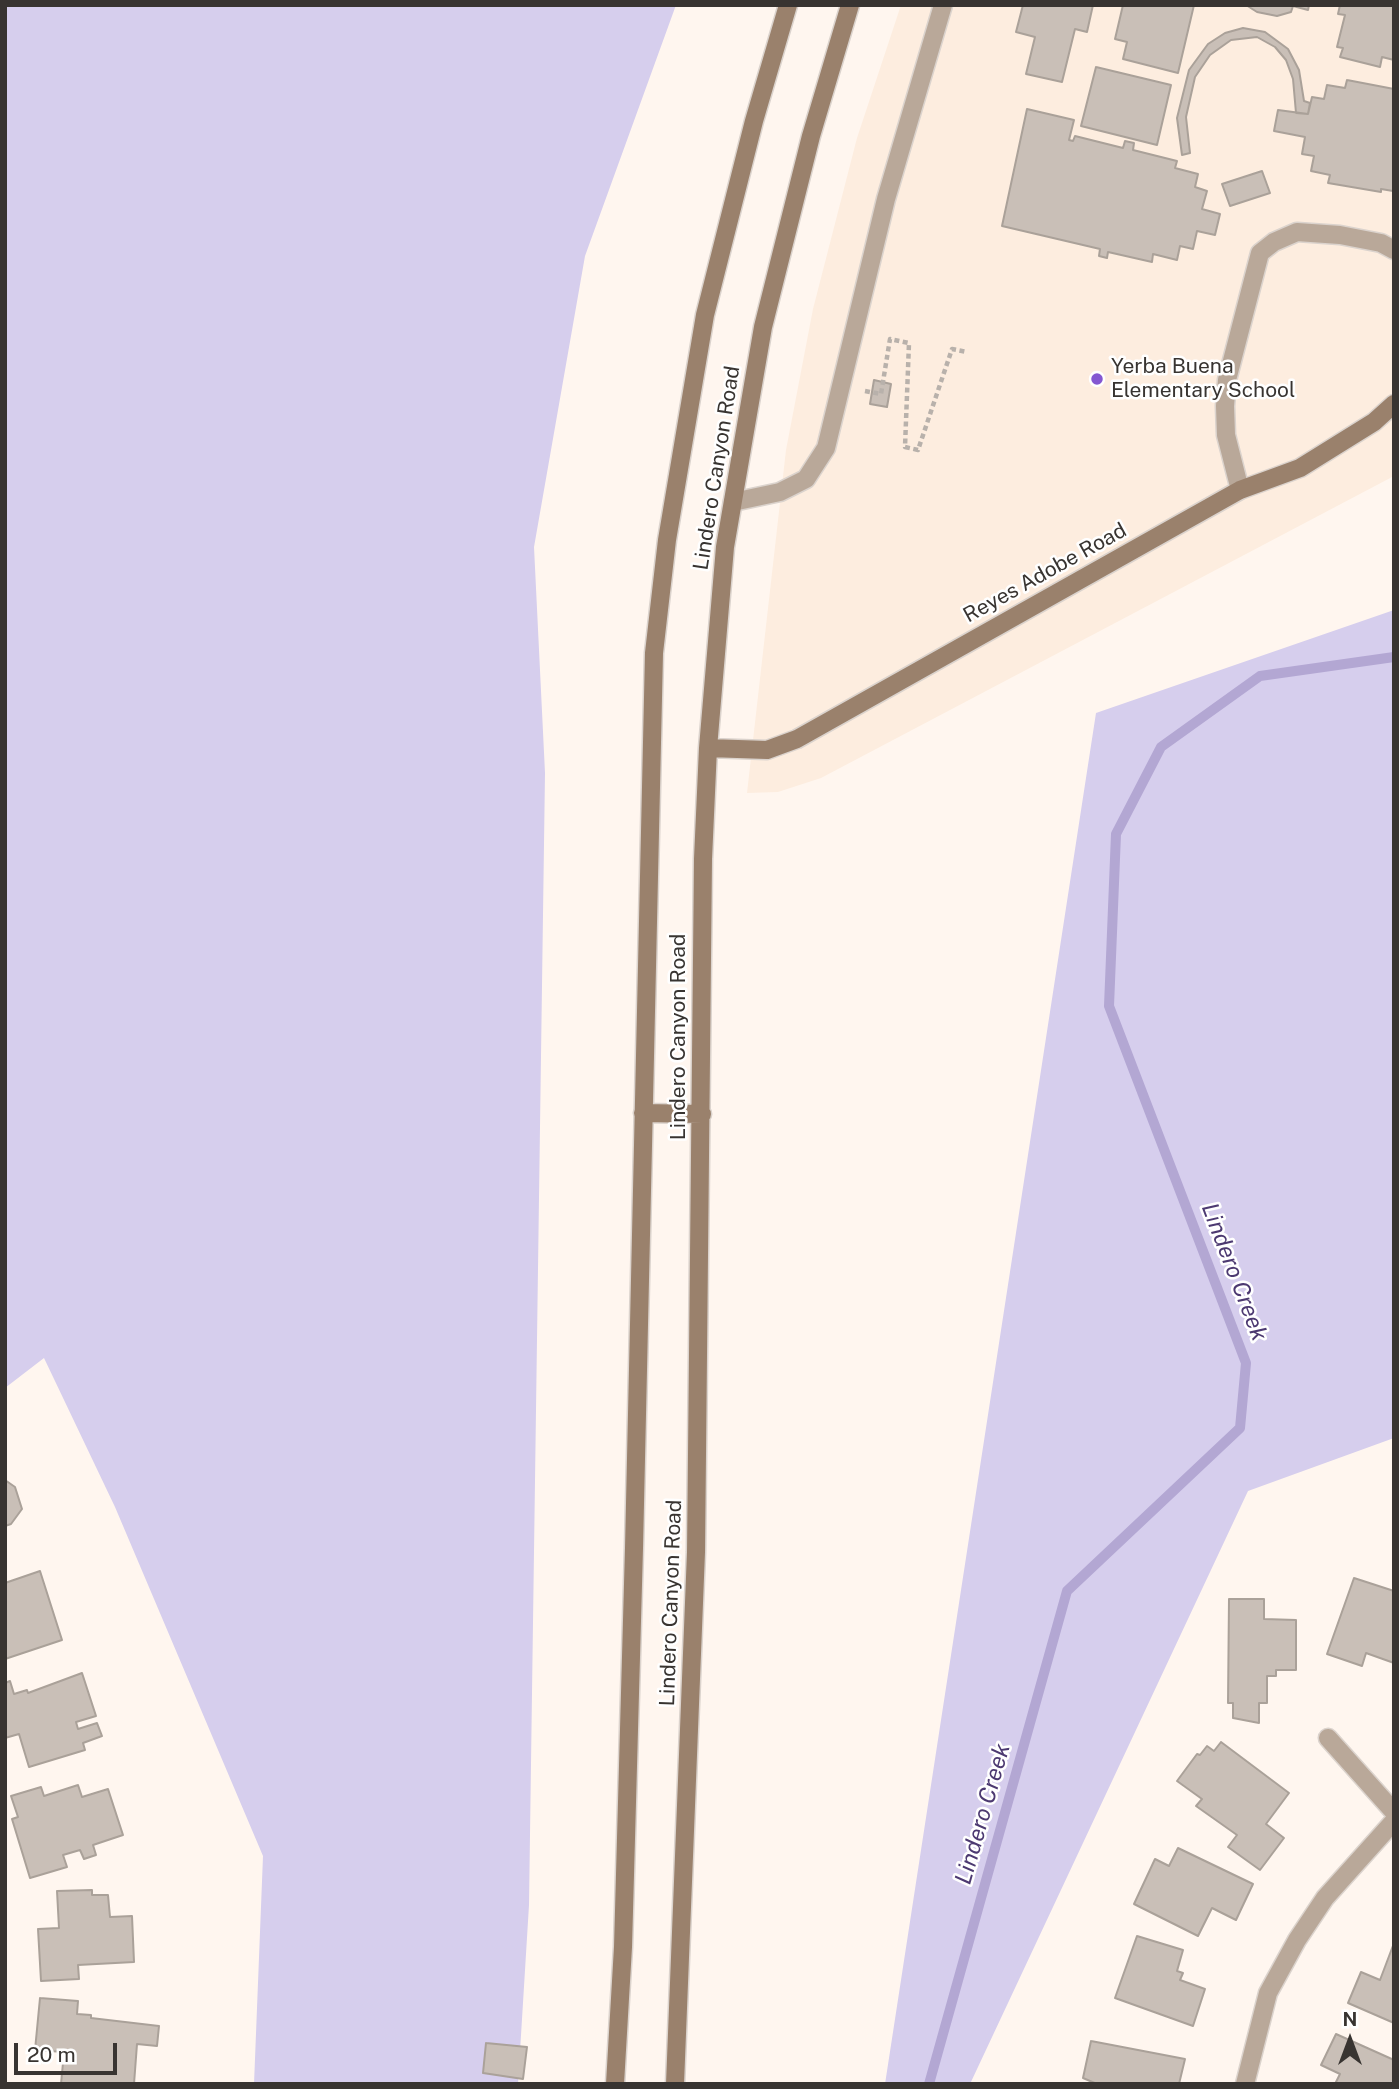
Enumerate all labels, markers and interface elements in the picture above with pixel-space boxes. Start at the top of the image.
place label: Yerba Buena Elementary School [1111,354,1295,404]
street label: Lindero Canyon Road [688,364,746,572]
marker: Yerba Buena Elementary School [1089,371,1105,387]
street label: Reyes Adobe Road [959,518,1131,628]
street label: Lindero Canyon Road [666,934,692,1140]
water label: Lindero Creek [1195,1199,1273,1345]
street label: Lindero Canyon Road [655,1499,687,1707]
water label: Lindero Creek [950,1740,1016,1888]
north arrow [1315,2005,1385,2075]
text: N [1343,2008,1357,2030]
scale bar [18,2030,121,2074]
text: 20 m [27,2042,76,2067]

